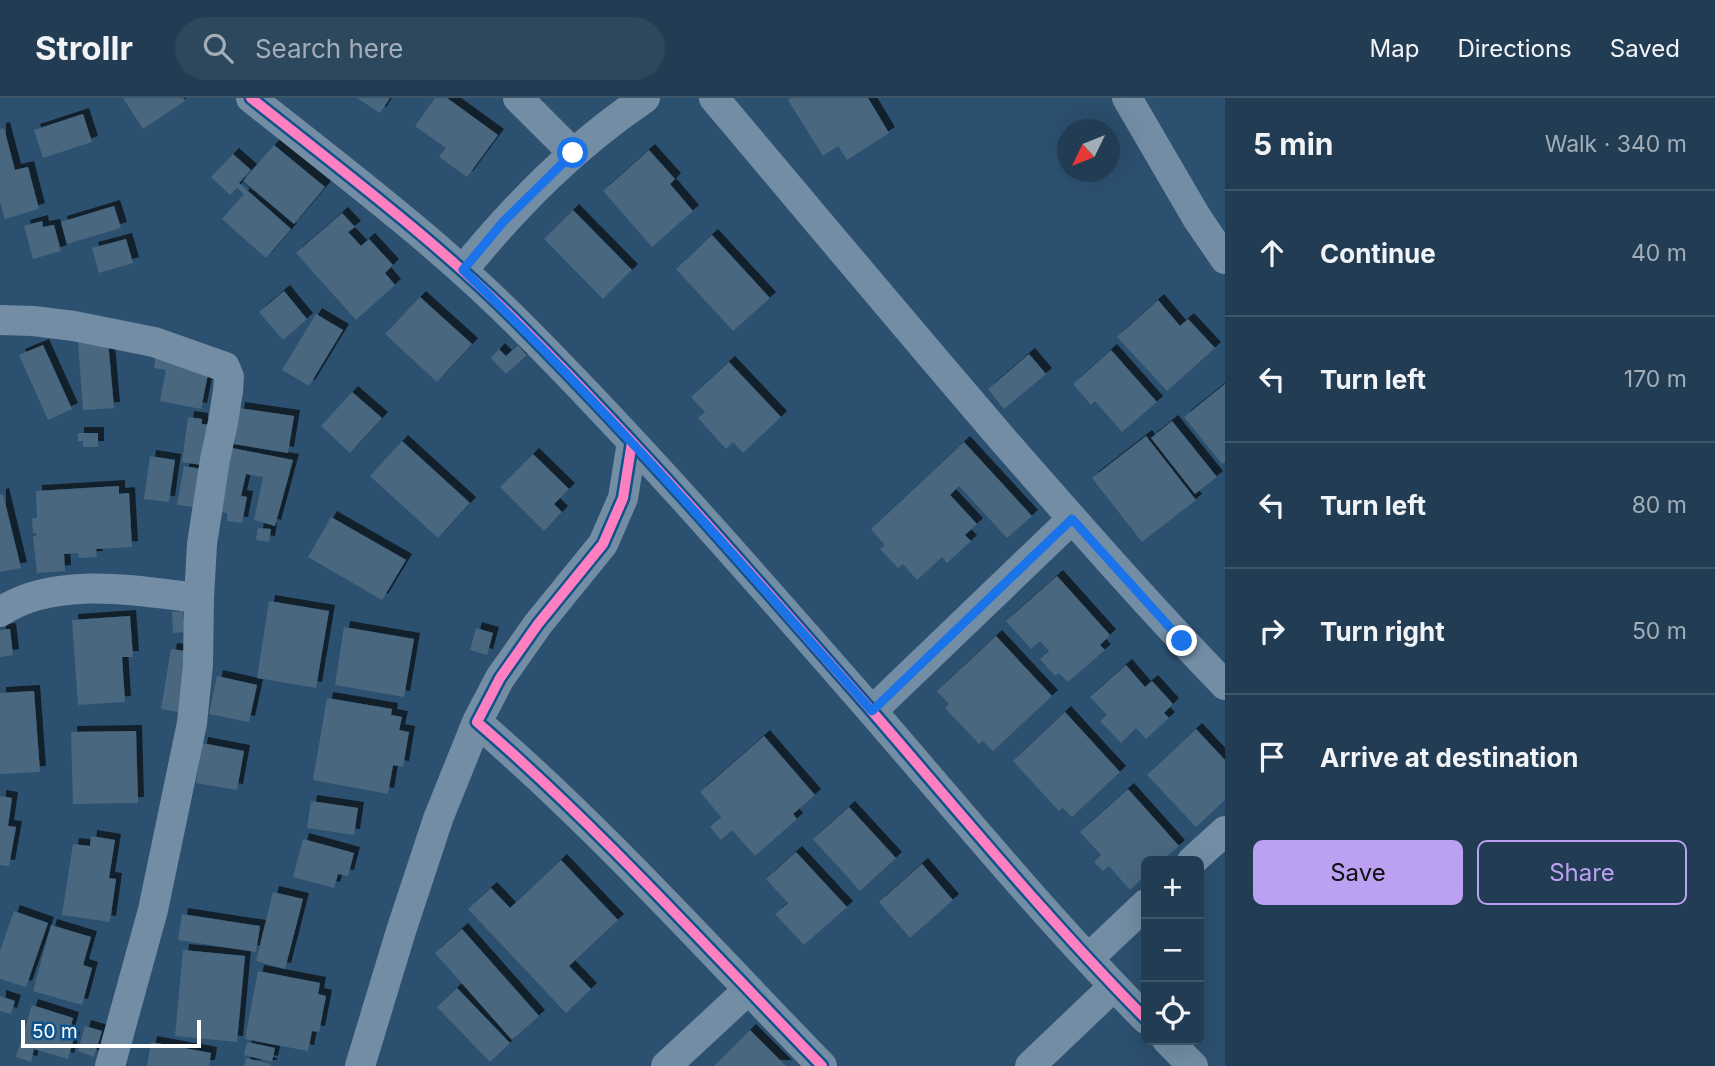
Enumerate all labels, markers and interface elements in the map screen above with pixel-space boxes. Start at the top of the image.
search box [175,17,665,80]
text: Strollr [35,28,133,68]
icon: search [199,29,237,67]
text: Search here [255,33,404,64]
text: Map [1370,34,1419,63]
text: Directions [1457,34,1572,63]
text: Saved [1610,34,1680,63]
north arrow [1057,119,1120,182]
text: 5 min [1253,126,1333,162]
text: Walk · 340 m [1545,130,1687,158]
route start [557,137,588,168]
icon: ahead [1253,234,1291,272]
text: Continue [1320,238,1436,269]
text: 40 m [1631,239,1687,267]
icon: left [1253,360,1291,398]
text: Turn left [1320,364,1426,395]
text: 170 m [1624,365,1687,393]
icon: left [1253,486,1291,524]
text: Turn left [1320,490,1426,521]
text: 80 m [1632,491,1687,519]
icon: right [1253,612,1291,650]
text: Turn right [1320,616,1445,647]
text: 50 m [1632,617,1687,645]
route end [1166,625,1197,656]
icon: arrive [1253,738,1291,776]
text: Arrive at destination [1320,742,1579,773]
button: Save [1253,840,1463,905]
button: Share [1477,840,1687,905]
map controls [1141,856,1204,1045]
button: + [1141,856,1204,919]
button: − [1141,919,1204,982]
button: locate [1141,982,1204,1045]
scale bar [21,1017,201,1049]
text: 50 m [32,1020,78,1043]

